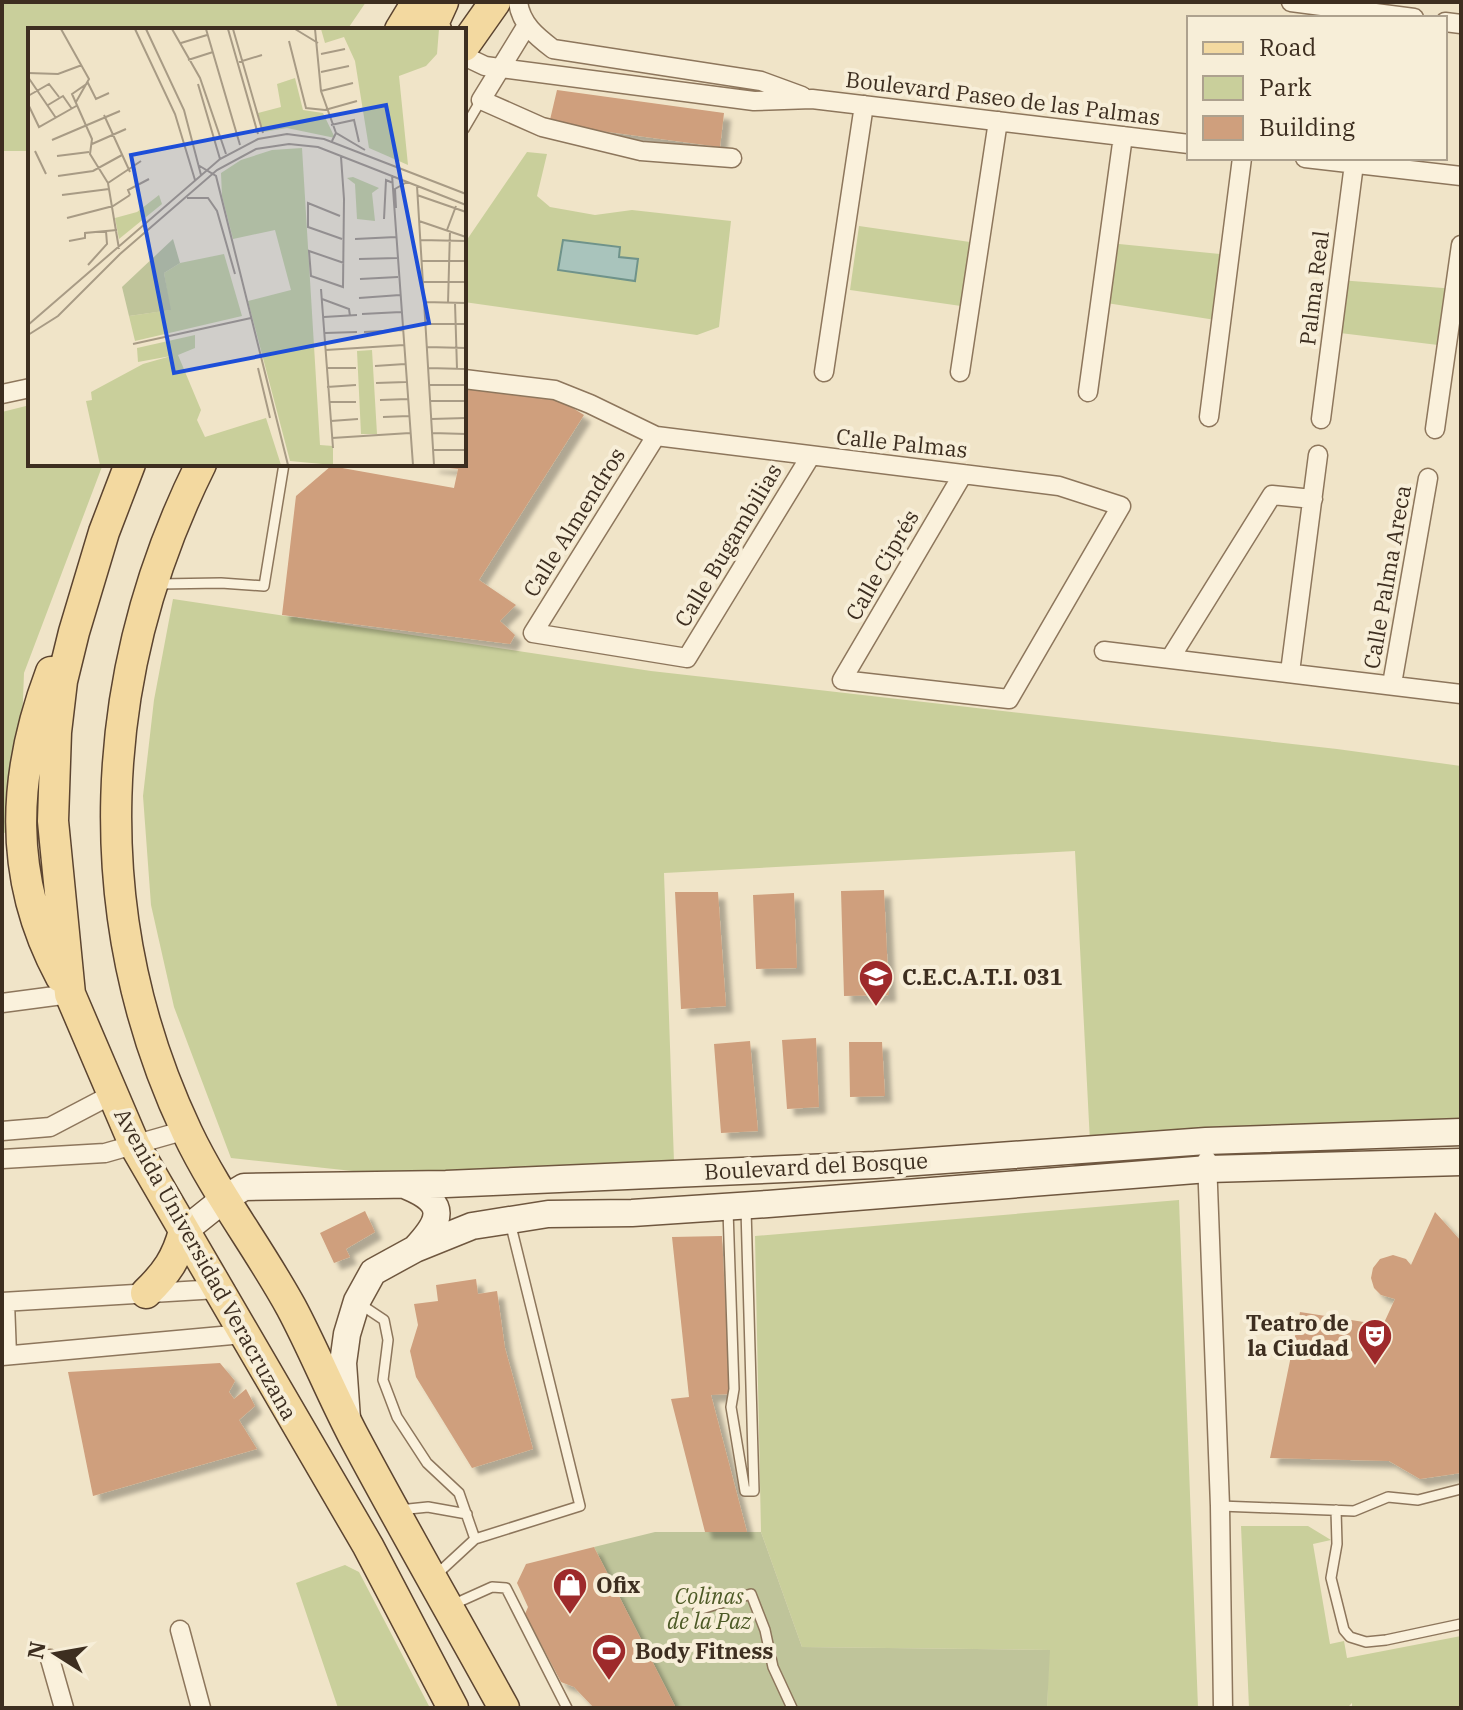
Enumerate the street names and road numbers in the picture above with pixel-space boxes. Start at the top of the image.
street label: Boulevard Paseo de las Palmas [844,64,1162,131]
street label: Palma Real [1292,229,1335,347]
street label: Calle Palmas [835,421,969,464]
street label: Calle Almendros [516,442,631,602]
street label: Calle Bugambilias [667,458,788,632]
street label: Calle Palma Areca [1356,483,1417,671]
street label: Calle Ciprés [838,504,925,625]
street label: Avenida Universidad Veracruzana [108,1103,305,1425]
street label: Boulevard del Bosque [703,1145,929,1186]

